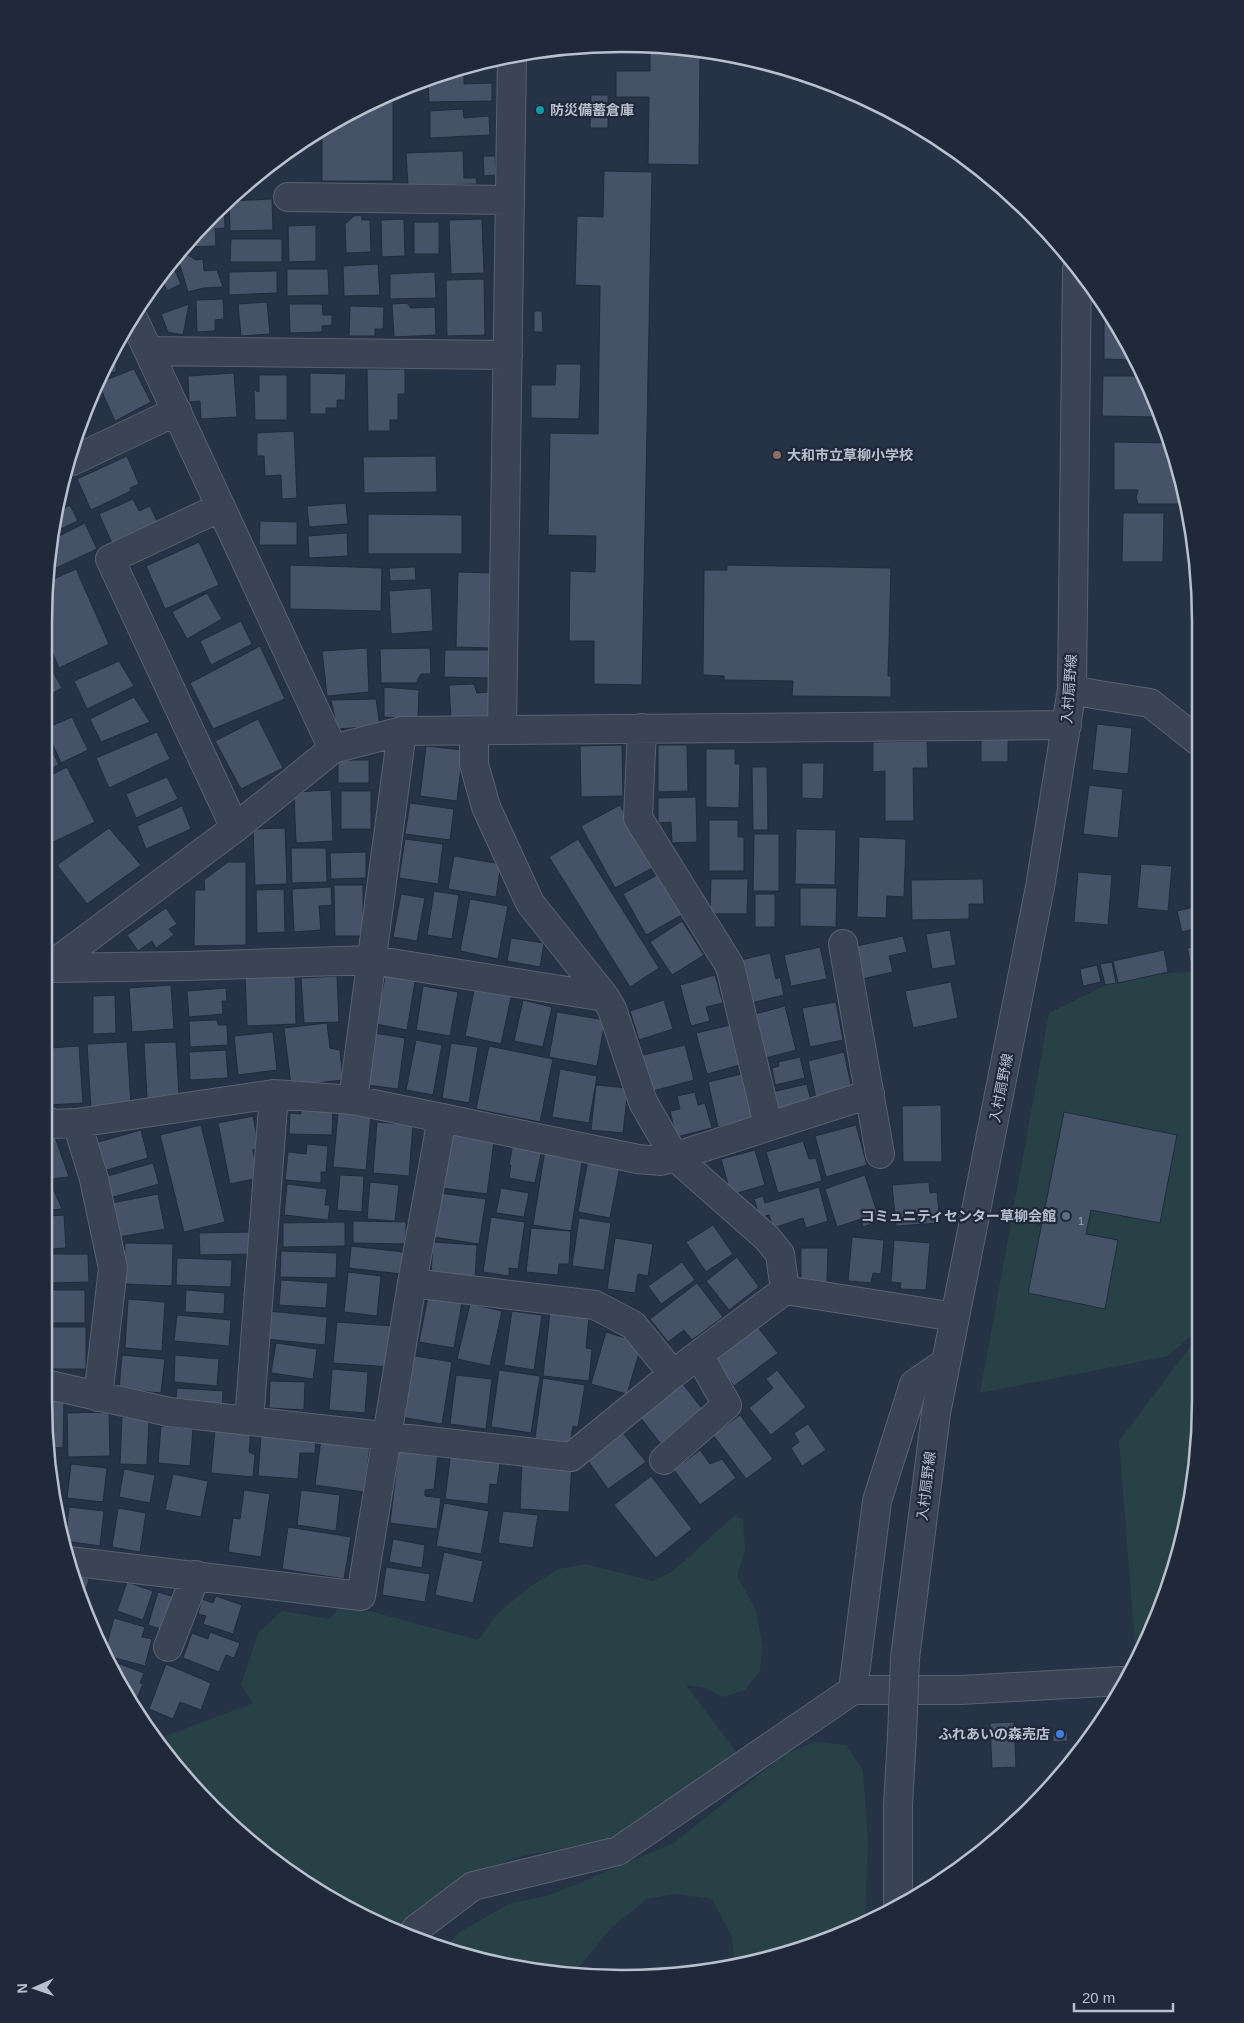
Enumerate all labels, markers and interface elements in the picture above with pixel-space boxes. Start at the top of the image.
place label: 防災備蓄倉庫 [550,102,634,118]
marker: 防災備蓄倉庫 [534,104,546,116]
place label: 大和市立草柳小学校 [787,447,913,463]
marker: 大和市立草柳小学校 [771,449,783,461]
street label: 入村扇野線 [1059,654,1079,724]
street label: 入村扇野線 [986,1052,1016,1124]
place label: コミュニティセンター草柳会館 [861,1208,1056,1224]
marker: コミュニティセンター草柳会館 [1060,1210,1072,1222]
house number: 1 [1078,1215,1084,1227]
street label: 入村扇野線 [914,1450,938,1522]
place label: ふれあいの森売店 [938,1726,1050,1742]
marker: ふれあいの森売店 [1054,1728,1066,1740]
north arrow [10,1963,60,2013]
scale bar [1074,1980,1173,2012]
text: N [14,1983,30,1994]
text: 20 m [1082,1989,1115,2006]

